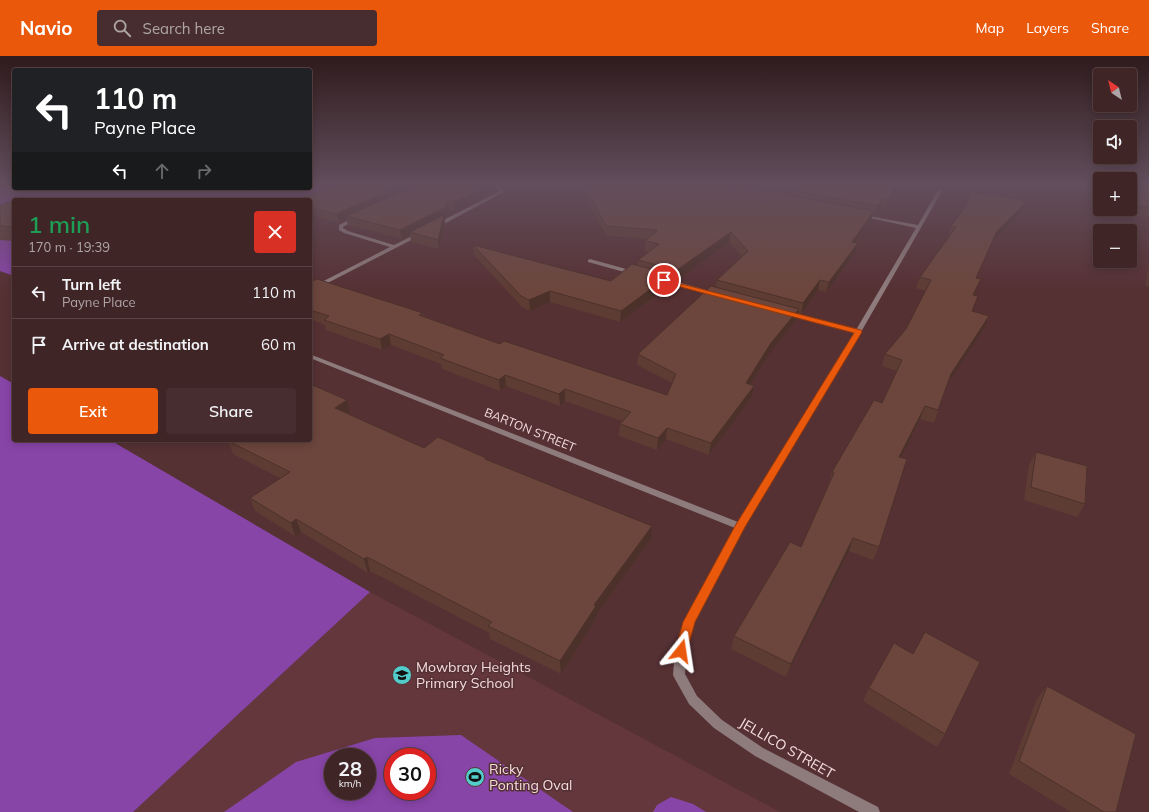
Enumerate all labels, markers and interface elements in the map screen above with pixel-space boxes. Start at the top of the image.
search box [97,10,377,46]
text: Navio [20,16,73,40]
icon: search [111,17,133,39]
text: Search here [143,19,225,38]
text: Map [975,19,1004,37]
text: Layers [1026,19,1069,37]
text: Share [1091,19,1129,37]
north arrow [1093,68,1137,112]
map controls [1093,68,1137,268]
text: 110 m [94,81,177,116]
icon: left [28,84,80,136]
text: Payne Place [94,116,196,139]
button: sound [1093,120,1137,164]
icon: left [109,160,131,182]
icon: ahead [151,160,173,182]
icon: right [193,160,215,182]
button: + [1093,172,1137,216]
text: 1 min [28,209,90,239]
button: close [254,211,296,253]
button: − [1093,224,1137,268]
text: 170 m · 19:39 [28,239,110,255]
pin [647,263,681,297]
icon: arrive [653,269,675,291]
text: Turn left [62,275,121,294]
icon: left [28,282,50,304]
text: 110 m [252,283,296,302]
text: Payne Place [62,294,136,310]
icon: arrive [28,334,50,356]
text: Arrive at destination [62,335,209,354]
text: 60 m [261,335,296,354]
button: Exit [28,388,158,434]
button: Share [166,388,296,434]
street label: BARTON STREET [482,404,579,455]
position arrow [660,630,702,672]
place label: Mowbray Heights Primary School [416,658,531,692]
school or university icon: Mowbray Heights Primary School [391,664,413,686]
street label: JELLICO STREET [736,713,838,783]
speed limit sign: 30 [384,748,436,800]
text: 28 [338,756,362,781]
place label: Ricky Ponting Oval [489,760,572,794]
sports icon: Ricky Ponting Oval [464,766,486,788]
text: km/h [339,777,361,790]

